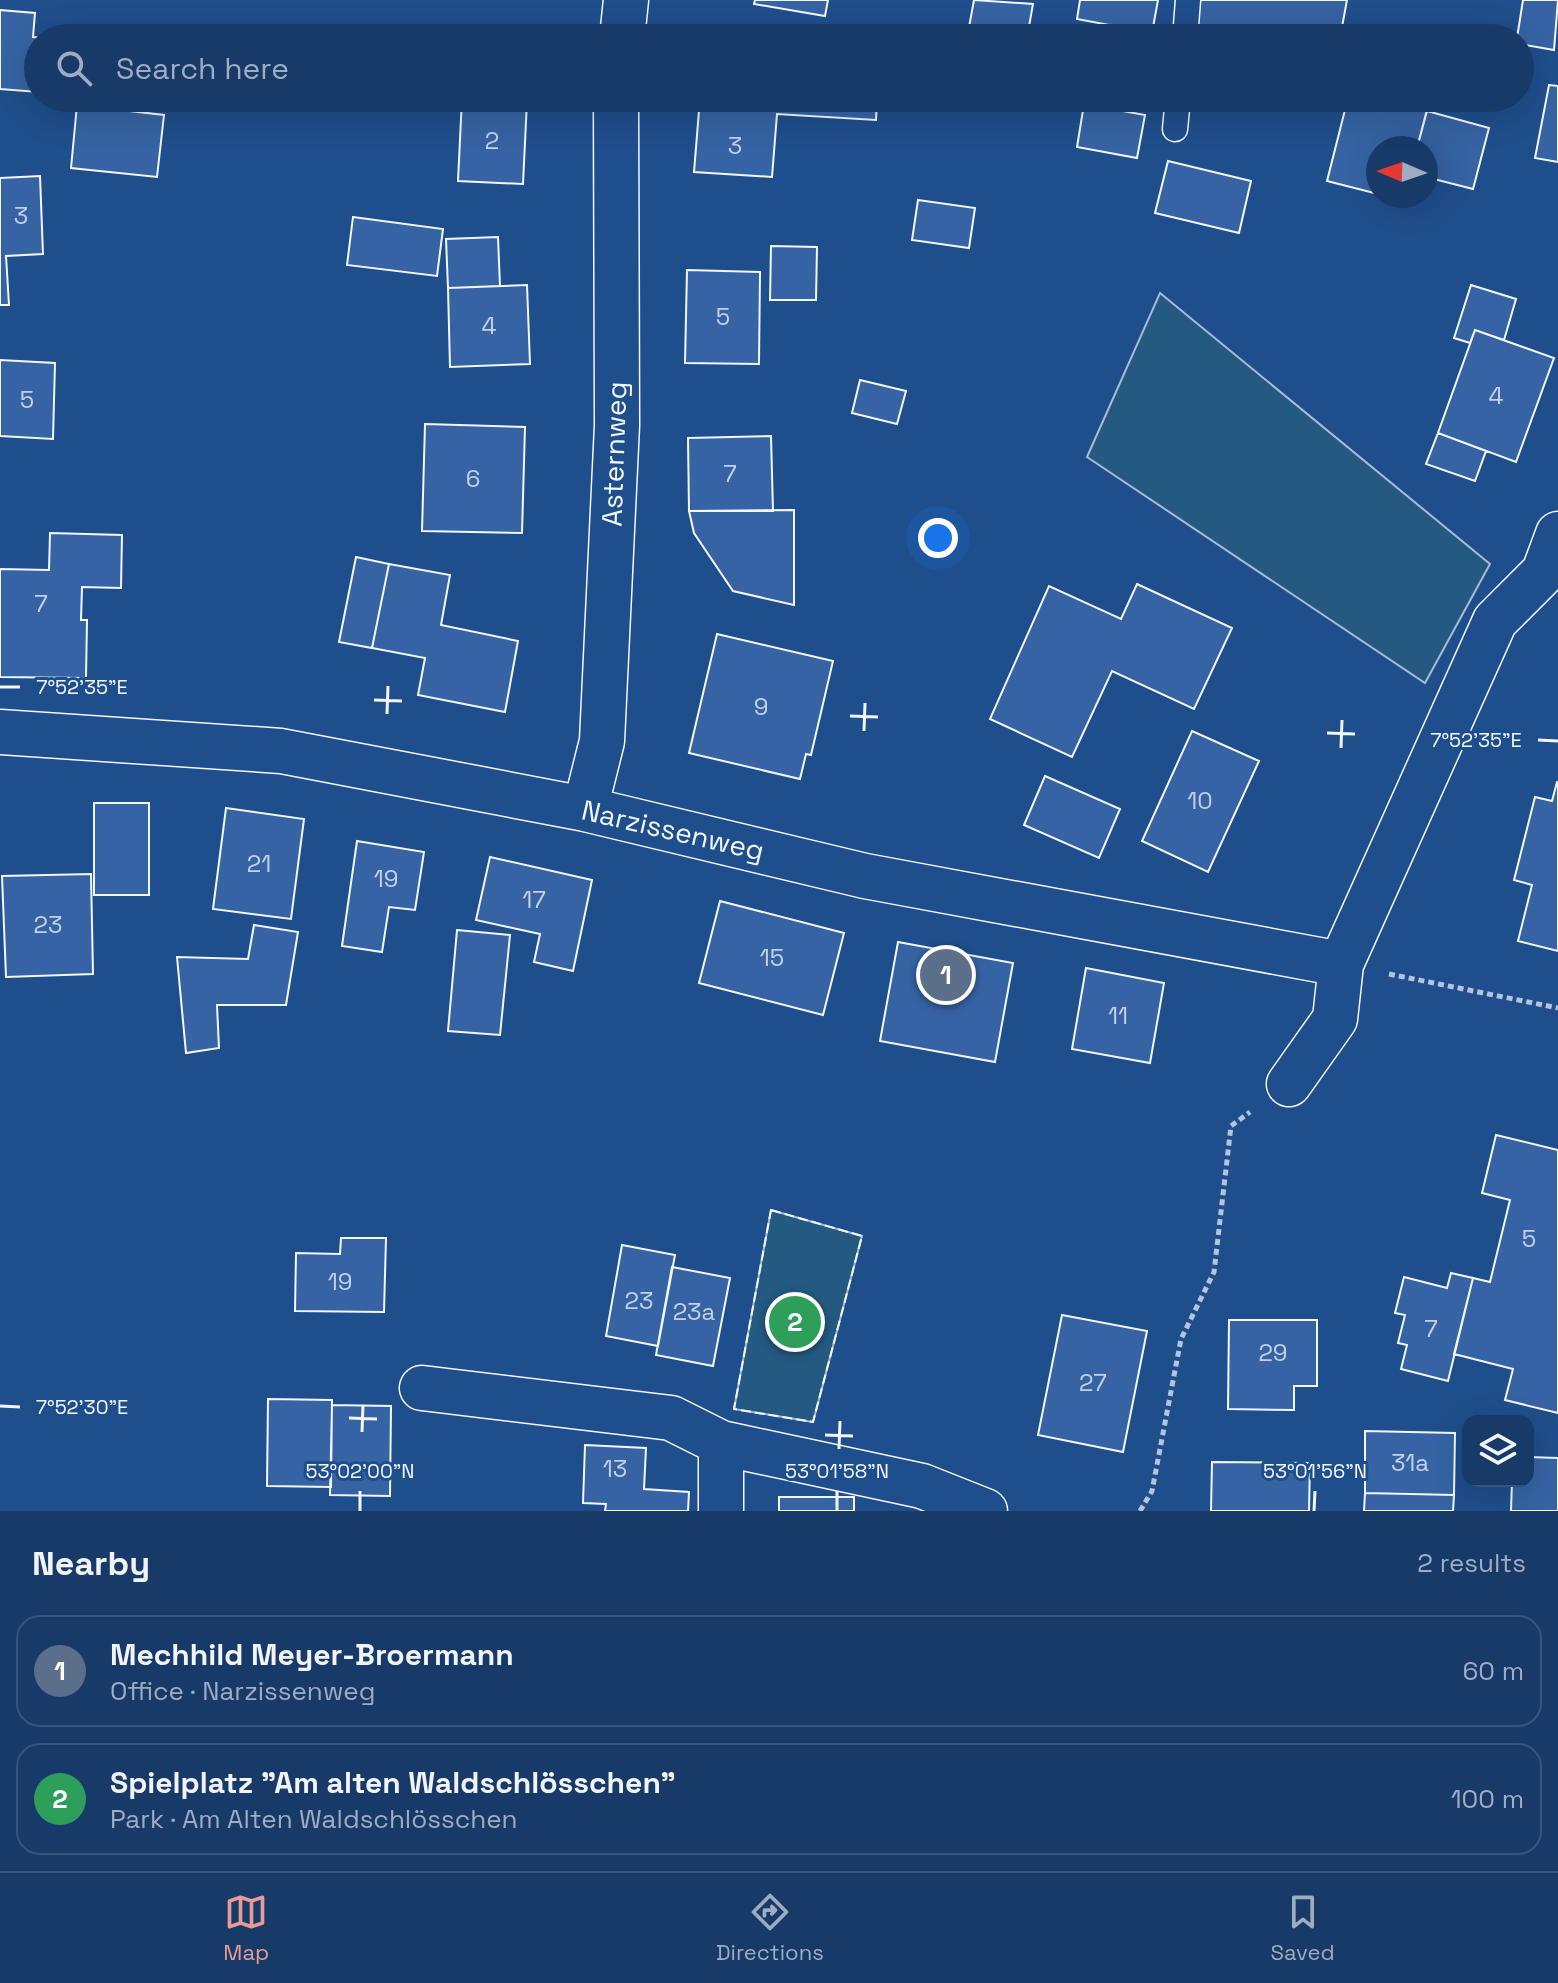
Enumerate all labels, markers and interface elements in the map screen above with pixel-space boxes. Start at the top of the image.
search box [24,24,1534,112]
icon: search [52,46,96,90]
text: Search here [116,49,289,88]
house number: 2 [485,125,499,156]
house number: 3 [728,130,742,161]
north arrow [1366,136,1438,208]
house number: 3 [14,200,28,231]
house number: 5 [716,301,730,332]
house number: 4 [482,310,497,341]
house number: 4 [1489,380,1504,411]
street label: Asternweg [593,381,635,527]
house number: 5 [20,384,34,415]
house number: 7 [723,458,737,489]
house number: 6 [466,463,480,494]
your location [918,518,958,558]
house number: 7 [34,588,48,619]
text: 7°52'35"E [36,674,128,700]
house number: 9 [754,691,768,722]
text: 7°52'35"E [1430,727,1522,753]
house number: 10 [1187,785,1213,816]
street label: Narzissenweg [578,791,768,869]
house number: 21 [247,848,271,879]
house number: 19 [374,863,398,894]
house number: 17 [522,884,546,915]
house number: 23 [34,909,62,940]
house number: 15 [760,942,784,973]
pin: 1 [920,945,972,1005]
house number: 11 [1108,1000,1128,1031]
house number: 5 [1522,1223,1536,1254]
house number: 19 [328,1266,352,1297]
house number: 23 [625,1285,653,1316]
pin: 2 [769,1292,821,1352]
house number: 23a [673,1296,716,1327]
house number: 7 [1424,1313,1438,1344]
house number: 29 [1258,1337,1288,1368]
house number: 27 [1079,1367,1107,1398]
text: 7°52'30"E [36,1394,128,1420]
map controls [1462,1415,1534,1487]
button: layers [1462,1415,1534,1487]
house number: 31a [1391,1447,1429,1478]
house number: 13 [603,1453,627,1484]
text: 53°02'00"N [306,1458,415,1484]
text: 53°01'58"N [785,1458,889,1484]
text: 53°01'56"N [1263,1458,1367,1484]
text: Nearby [32,1542,150,1585]
text: 2 results [1417,1546,1526,1580]
text: Mechhild Meyer-Broermann [110,1635,514,1674]
text: 1 [54,1654,66,1688]
text: 60 m [1462,1654,1524,1688]
text: Office · Narzissenweg [110,1674,375,1708]
text: Spielplatz "Am alten Waldschlösschen" [110,1763,676,1802]
text: 2 [52,1782,68,1816]
text: 100 m [1451,1782,1524,1816]
text: Park · Am Alten Waldschlösschen [110,1802,517,1836]
tab: Map [223,1890,269,1966]
tab: Directions [716,1890,824,1966]
tab: Saved [1270,1890,1335,1966]

